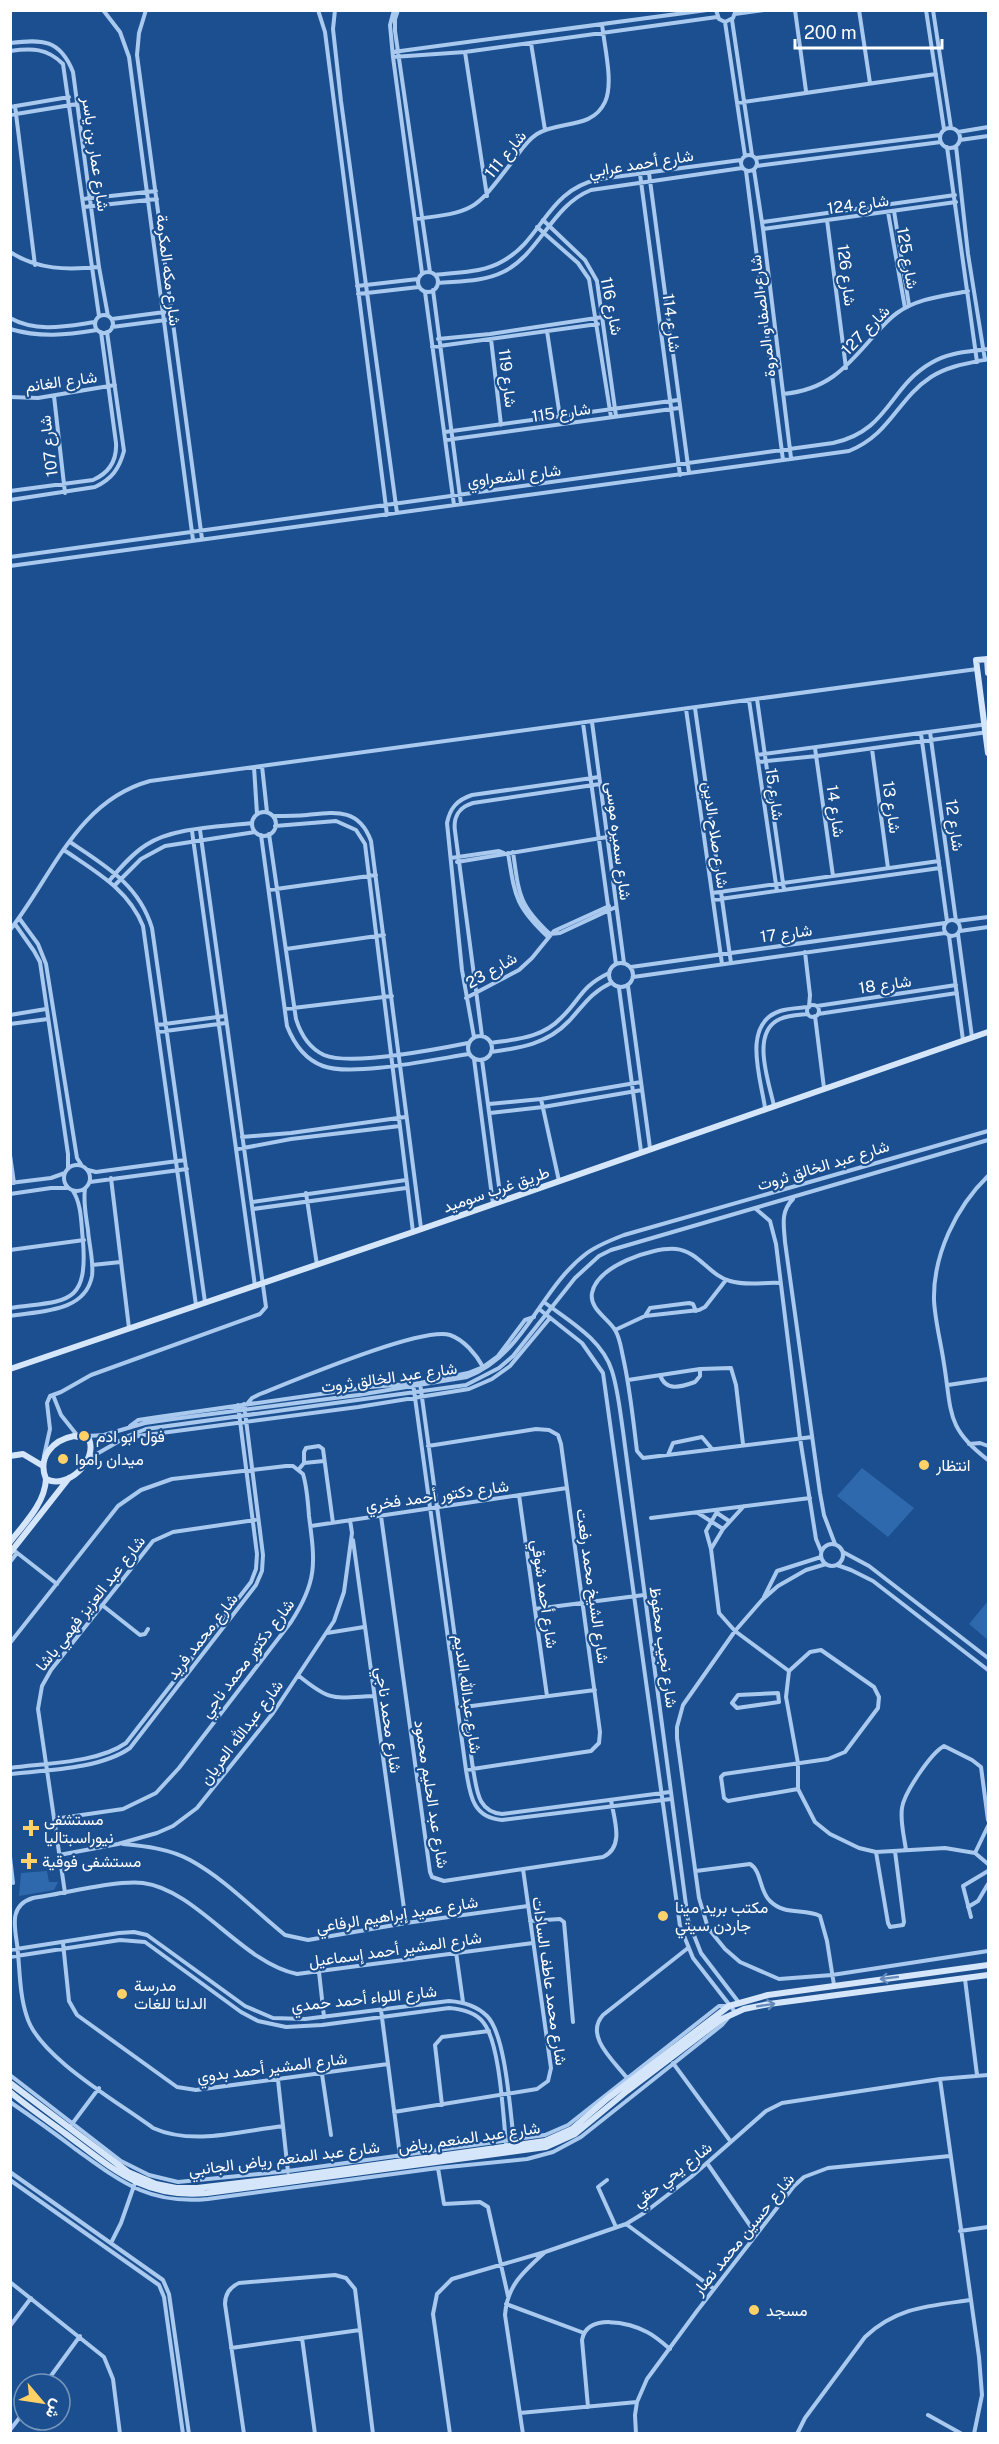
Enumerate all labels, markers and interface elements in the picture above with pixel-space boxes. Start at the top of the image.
scale bar [795,12,942,50]
text: 200 m [804,22,857,43]
street label: شارع عمار بن ياسر [76,95,113,213]
street label: شارع 111 [481,127,532,183]
street label: شارع أحمد عرابي [587,146,695,185]
street label: شارع 124 [826,191,890,220]
street label: شارع مكه المكرمة [150,213,185,327]
street label: شارع 125 [891,226,922,291]
street label: شارع 126 [831,243,860,307]
street label: شارع الصفا و المروة [746,253,781,378]
street label: شارع 116 [595,275,626,337]
street label: شارع 114 [656,293,685,354]
street label: شارع 127 [837,302,895,361]
street label: شارع 119 [492,348,521,409]
street label: شارع الغانم [24,367,99,398]
street label: شارع 115 [530,399,592,428]
street label: شارع 107 [35,414,64,478]
street label: شارع الشعراوي [466,460,562,495]
street label: شارع 15 [759,767,788,822]
street label: شارع صلاح الدين [697,780,732,890]
street label: شارع 13 [876,780,905,835]
street label: شارع سميره موسى [600,781,635,902]
street label: شارع 14 [820,784,849,839]
street label: شارع 12 [939,798,968,852]
street label: شارع 17 [759,920,814,949]
street label: شارع 23 [462,948,521,994]
street label: شارع 18 [858,971,913,1000]
street label: شارع عبد الخالق ثروت [755,1136,892,1197]
street label: طريق غرب سوميد [440,1162,552,1218]
street label: شارع عبد الخالق ثروت [320,1359,459,1398]
place label: فول ابو ادم [96,1427,165,1447]
marker: فول ابو ادم [77,1429,91,1443]
place label: ميدان راموا [75,1450,144,1470]
marker: ميدان راموا [56,1452,70,1466]
place label: انتظار [935,1456,970,1476]
marker: انتظار [917,1458,931,1472]
street label: شارع دكتور أحمد فخري [364,1476,511,1519]
street label: شارع الشيخ محمد رفعت [570,1507,613,1665]
street label: شارع عبد العزيز فهمي باشا [32,1532,152,1677]
street label: شارع أحمد شوقي [524,1539,562,1650]
street label: شارع نجيب محفوظ [644,1585,681,1709]
street label: شارع محمد فريد [163,1589,243,1684]
street label: شارع دكتور محمد ناجي [197,1595,301,1724]
street label: شارع عبدالله النديم [448,1633,485,1755]
street label: شارع محمد ناجي [368,1666,405,1775]
street label: شارع عبدالله العريان [196,1676,289,1790]
street label: شارع عبد الحليم محمود [408,1719,453,1870]
place label: مستشفى نيوراسبتاليا [44,1810,114,1848]
marker: مستشفى نيوراسبتاليا [22,1819,40,1837]
marker: مستشفى فوقية [20,1852,38,1870]
place label: مستشفى فوقية [42,1852,141,1872]
street label: شارع عميد إبراهيم الرفاعي [315,1892,480,1941]
street label: شارع محمد عاطف السادات [526,1895,571,2067]
place label: مكتب بريد مينا جاردن سيتي [675,1898,768,1939]
marker: مكتب بريد مينا جاردن سيتي [656,1909,670,1923]
street label: شارع المشير أحمد إسماعيل [307,1928,483,1973]
one-way arrow [879,1972,899,1983]
place label: مدرسة الدلتا للغات [134,1976,207,2013]
street label: شارع اللواء أحمد حمدي [290,1981,438,2020]
marker: مدرسة الدلتا للغات [115,1987,129,2001]
one-way arrow [755,1999,775,2010]
street label: شارع المشير أحمد بدوي [196,2049,349,2090]
street label: شارع عبد المنعم رياض [397,2118,541,2159]
street label: شارع عبد المنعم رياض الجانبي [187,2137,381,2184]
street label: شارع يحي حقي [629,2138,718,2214]
street label: شارع حسين محمد نصار [688,2170,800,2301]
place label: مسجد [766,2301,807,2320]
marker: مسجد [747,2303,761,2317]
north arrow [12,2372,72,2432]
text: ش [42,2396,68,2422]

